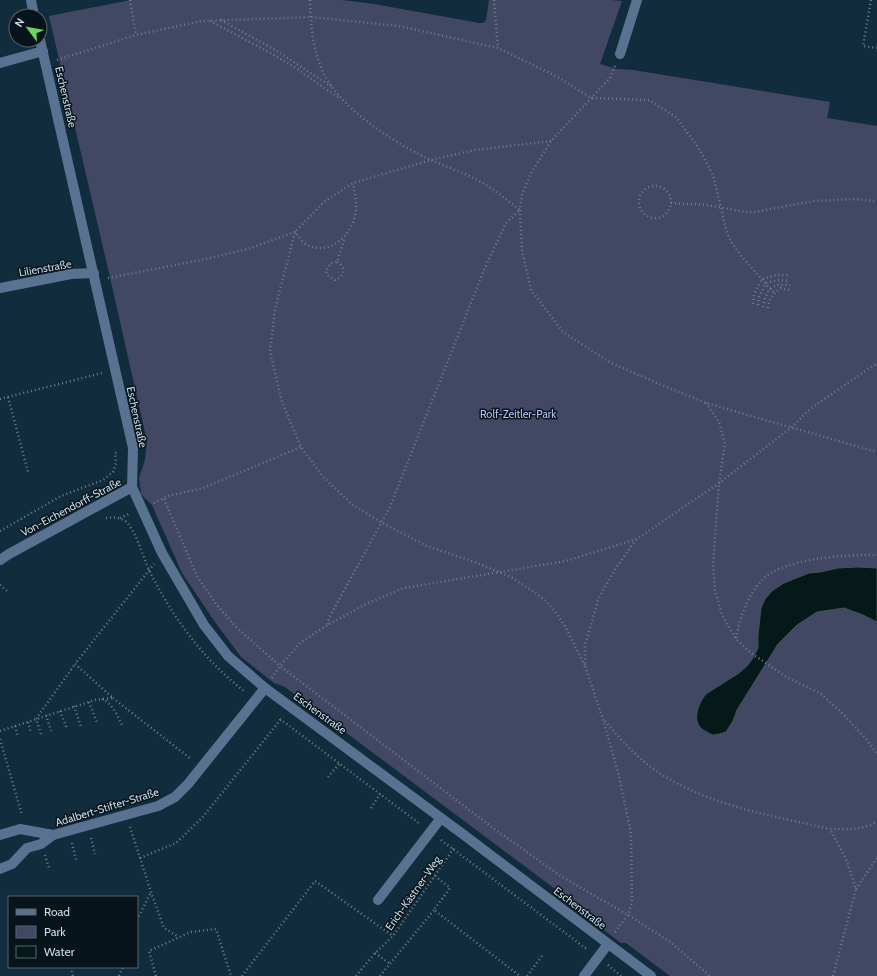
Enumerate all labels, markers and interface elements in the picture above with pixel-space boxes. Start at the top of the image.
north arrow [8,8,48,48]
text: N [12,16,28,30]
street label: Eschenstraße [52,65,80,129]
street label: Lilienstraße [17,256,73,280]
street label: Eschenstraße [124,385,150,449]
park label: Rolf-Zeitler-Park [480,407,556,421]
street label: Von-Eichendorff-Straße [18,474,124,539]
street label: Eschenstraße [291,689,350,737]
street label: Adalbert-Stifter-Straße [53,784,161,829]
street label: Erich-Kästner-Weg [382,853,444,933]
street label: Eschenstraße [551,884,609,933]
legend [8,896,138,968]
text: Road [44,904,70,919]
text: Park [44,924,66,939]
text: Water [44,944,75,959]

